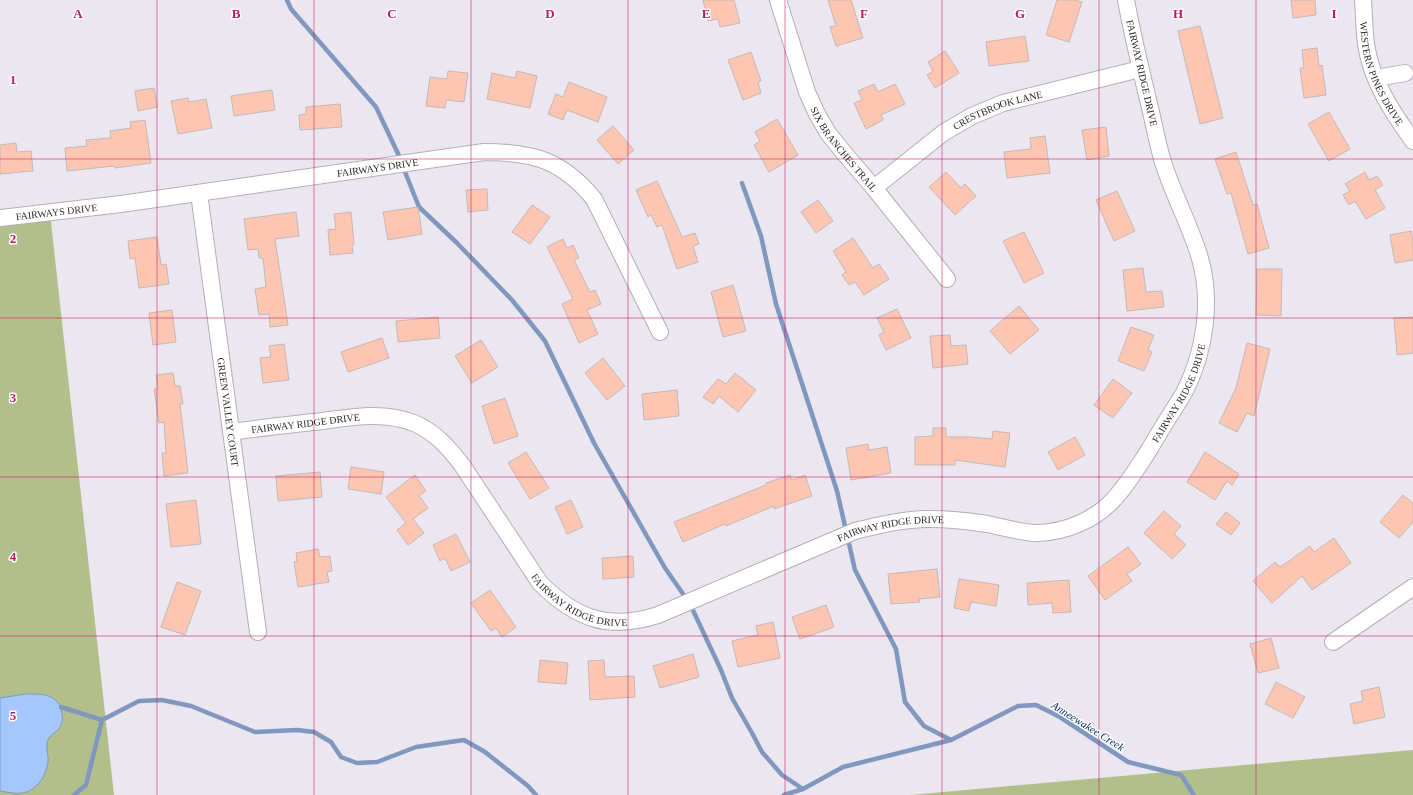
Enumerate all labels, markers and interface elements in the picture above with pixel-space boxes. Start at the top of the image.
text: A [73,6,83,21]
text: B [232,6,241,21]
text: C [387,6,397,21]
text: D [545,6,555,21]
text: E [702,6,710,21]
text: F [860,6,868,21]
text: G [1015,6,1025,21]
text: H [1173,6,1183,21]
text: I [1331,6,1337,21]
street label: FAIRWAY RIDGE DRIVE [1124,19,1160,127]
street label: WESTERN PINES DRIVE [1359,21,1406,127]
text: 1 [10,72,16,87]
street label: CRESTBROOK LANE [951,88,1043,132]
street label: SIX BRANCHES TRAIL [809,105,880,194]
street label: FAIRWAYS DRIVE [336,156,419,179]
street label: FAIRWAYS DRIVE [15,201,98,222]
text: 2 [10,231,16,246]
street label: FAIRWAY RIDGE DRIVE [1149,342,1207,444]
street label: GREEN VALLEY COURT [216,357,241,467]
text: 3 [10,390,17,405]
street label: FAIRWAY RIDGE DRIVE [250,411,360,435]
street label: FAIRWAY RIDGE DRIVE [836,513,944,543]
text: 4 [10,549,17,564]
street label: FAIRWAY RIDGE DRIVE [530,571,628,628]
water label: Anneewakee Creek [1049,698,1128,754]
text: 5 [10,708,17,723]

